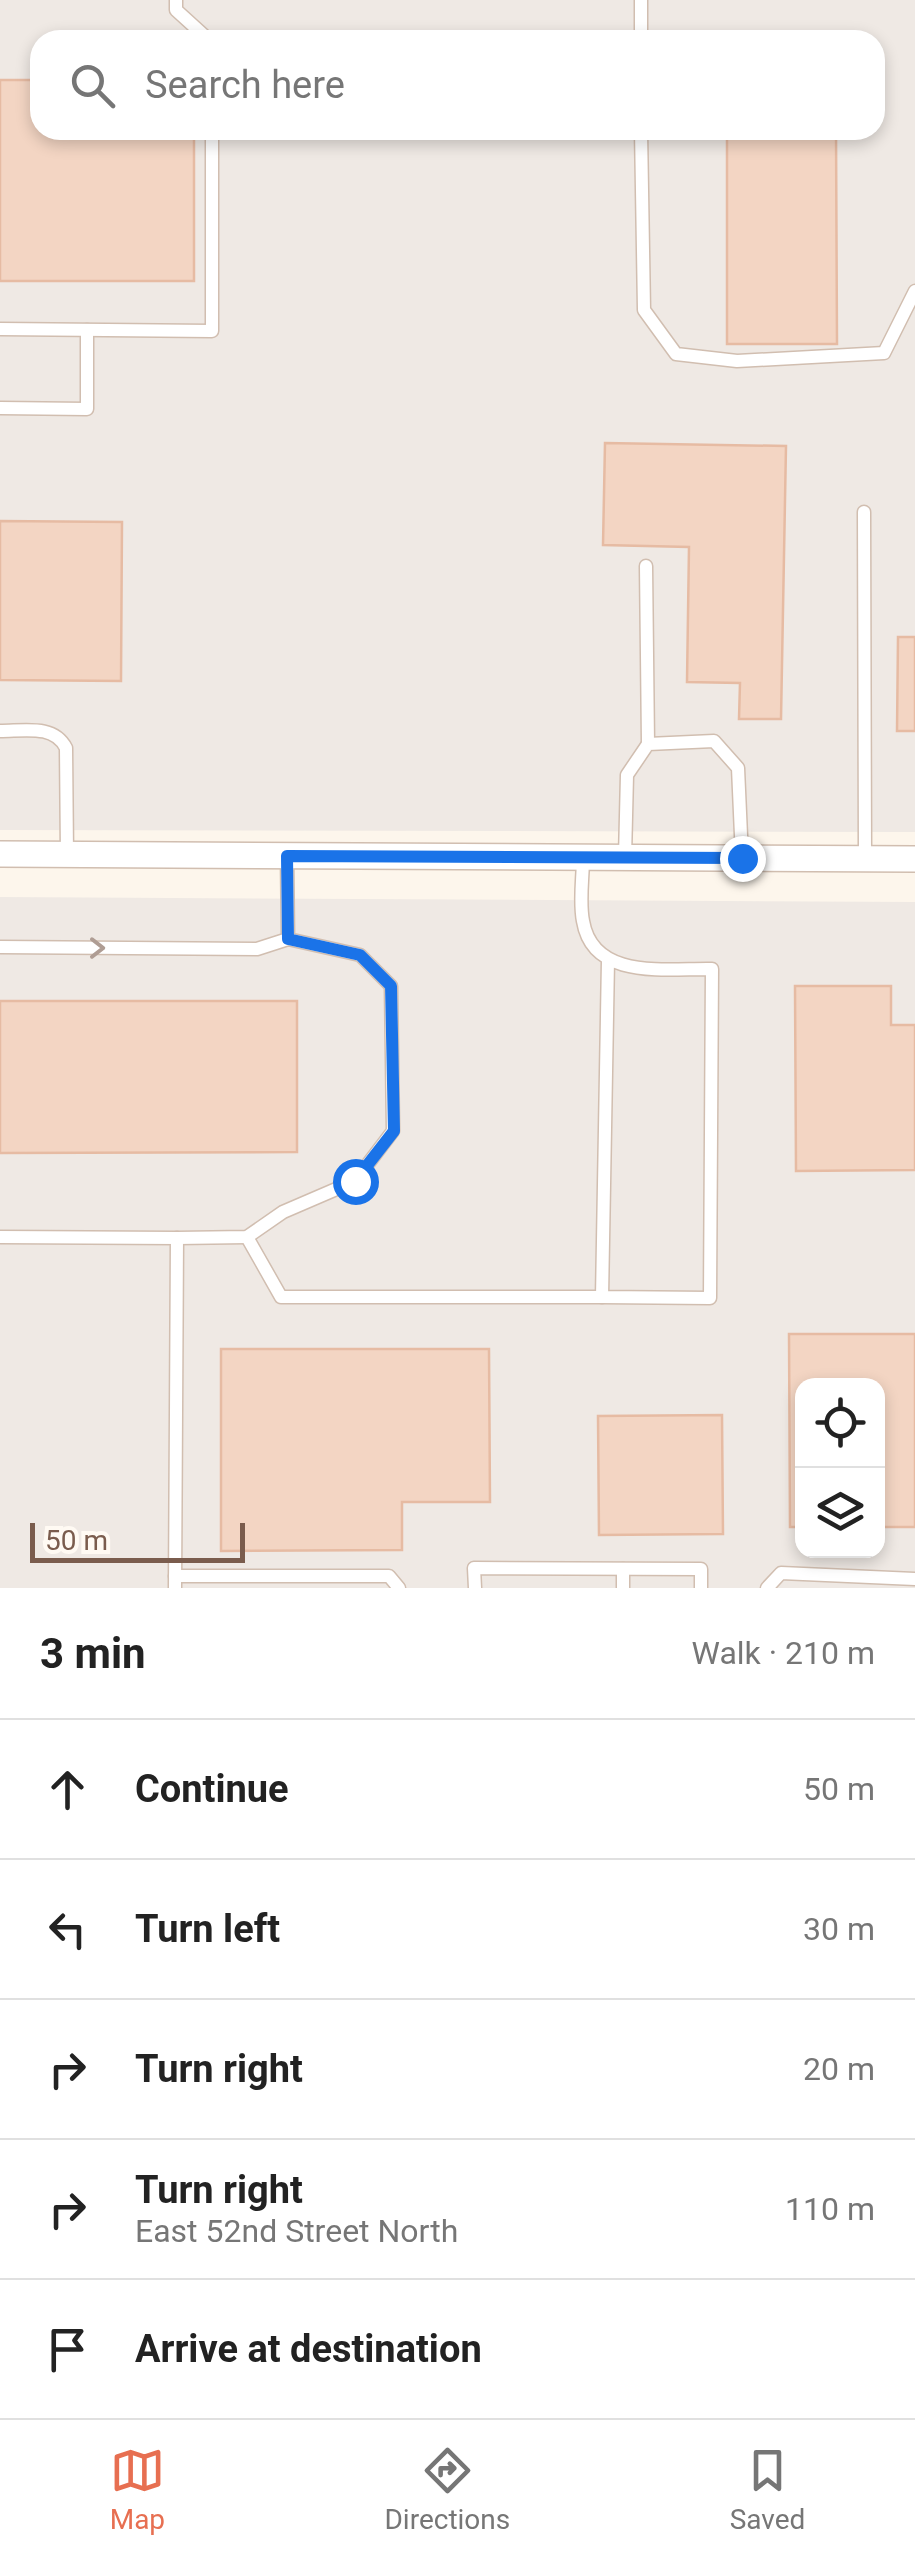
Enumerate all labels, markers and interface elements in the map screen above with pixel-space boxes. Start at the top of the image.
search box [30,30,885,140]
icon: search [65,58,120,113]
text: Search here [145,63,345,107]
route end [720,836,766,882]
one-way arrow [90,937,106,959]
route start [333,1159,379,1205]
map controls [795,1378,885,1558]
button: locate [795,1378,885,1468]
button: layers [795,1468,885,1558]
scale bar [30,1518,245,1562]
text: 50 m [45,1524,108,1557]
text: 3 min [40,1629,146,1678]
text: Walk · 210 m [692,1634,875,1672]
icon: ahead [40,1762,95,1817]
text: Continue [135,1767,289,1811]
text: 50 m [803,1770,875,1808]
icon: left [40,1902,95,1957]
text: Turn left [135,1907,280,1951]
text: 30 m [803,1910,875,1948]
icon: right [40,2042,95,2097]
text: Turn right [135,2047,303,2091]
text: 20 m [803,2050,875,2088]
text: Turn right [135,2168,303,2212]
icon: right [40,2182,95,2237]
text: 110 m [785,2190,875,2228]
text: East 52nd Street North [135,2212,458,2250]
icon: arrive [40,2322,95,2377]
text: Arrive at destination [135,2327,482,2371]
tab: Map [110,2443,165,2536]
tab: Directions [384,2443,510,2536]
tab: Saved [730,2443,805,2536]

